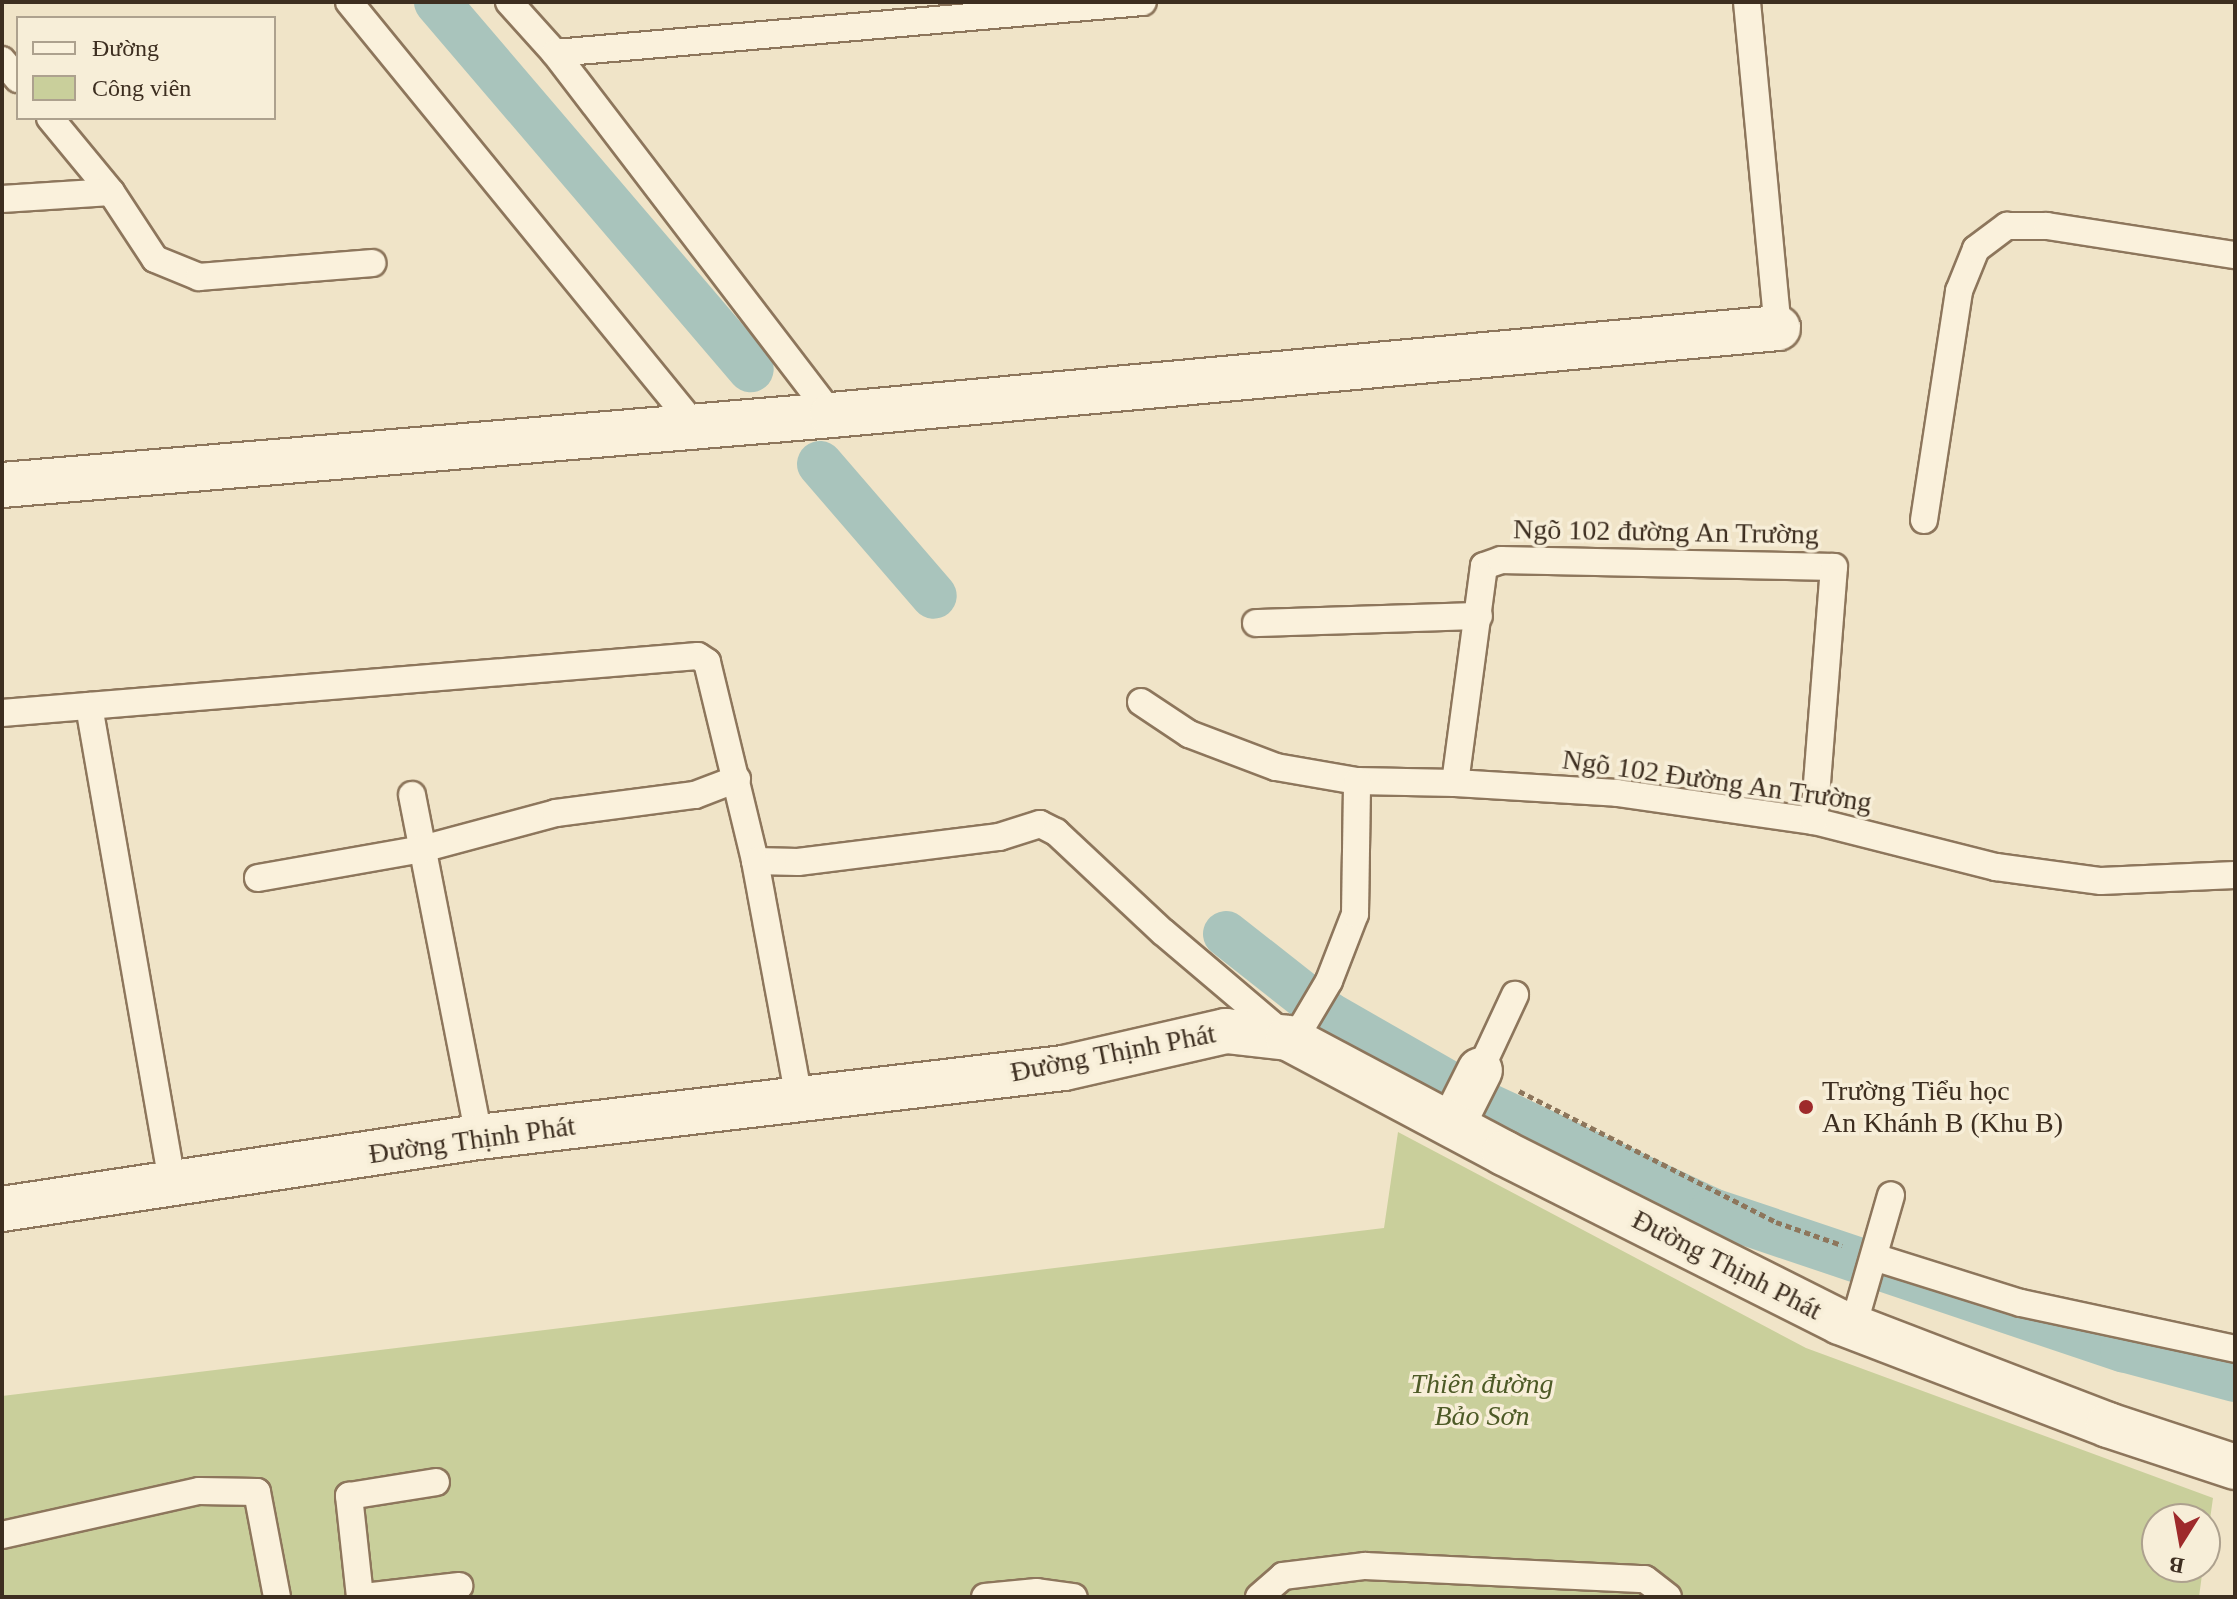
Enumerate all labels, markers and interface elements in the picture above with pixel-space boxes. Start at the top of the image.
legend [16,16,276,120]
text: Đường [92,35,159,61]
text: Công viên [92,75,191,101]
street label: Ngõ 102 đường An Trường [1512,513,1820,551]
street label: Ngõ 102 Đường An Trường [1559,743,1875,819]
street label: Đường Thịnh Phát [1007,1017,1219,1089]
place label: Trường Tiểu học An Khánh B (Khu B) [1822,1074,2063,1140]
marker: Trường Tiểu học An Khánh B (Khu B) [1797,1098,1815,1116]
street label: Đường Thịnh Phát [366,1109,578,1171]
street label: Đường Thịnh Phát [1626,1203,1828,1327]
park label: Thiên đường Bảo Sơn [1411,1367,1553,1433]
north arrow [2141,1503,2221,1583]
text: B [2167,1551,2186,1579]

